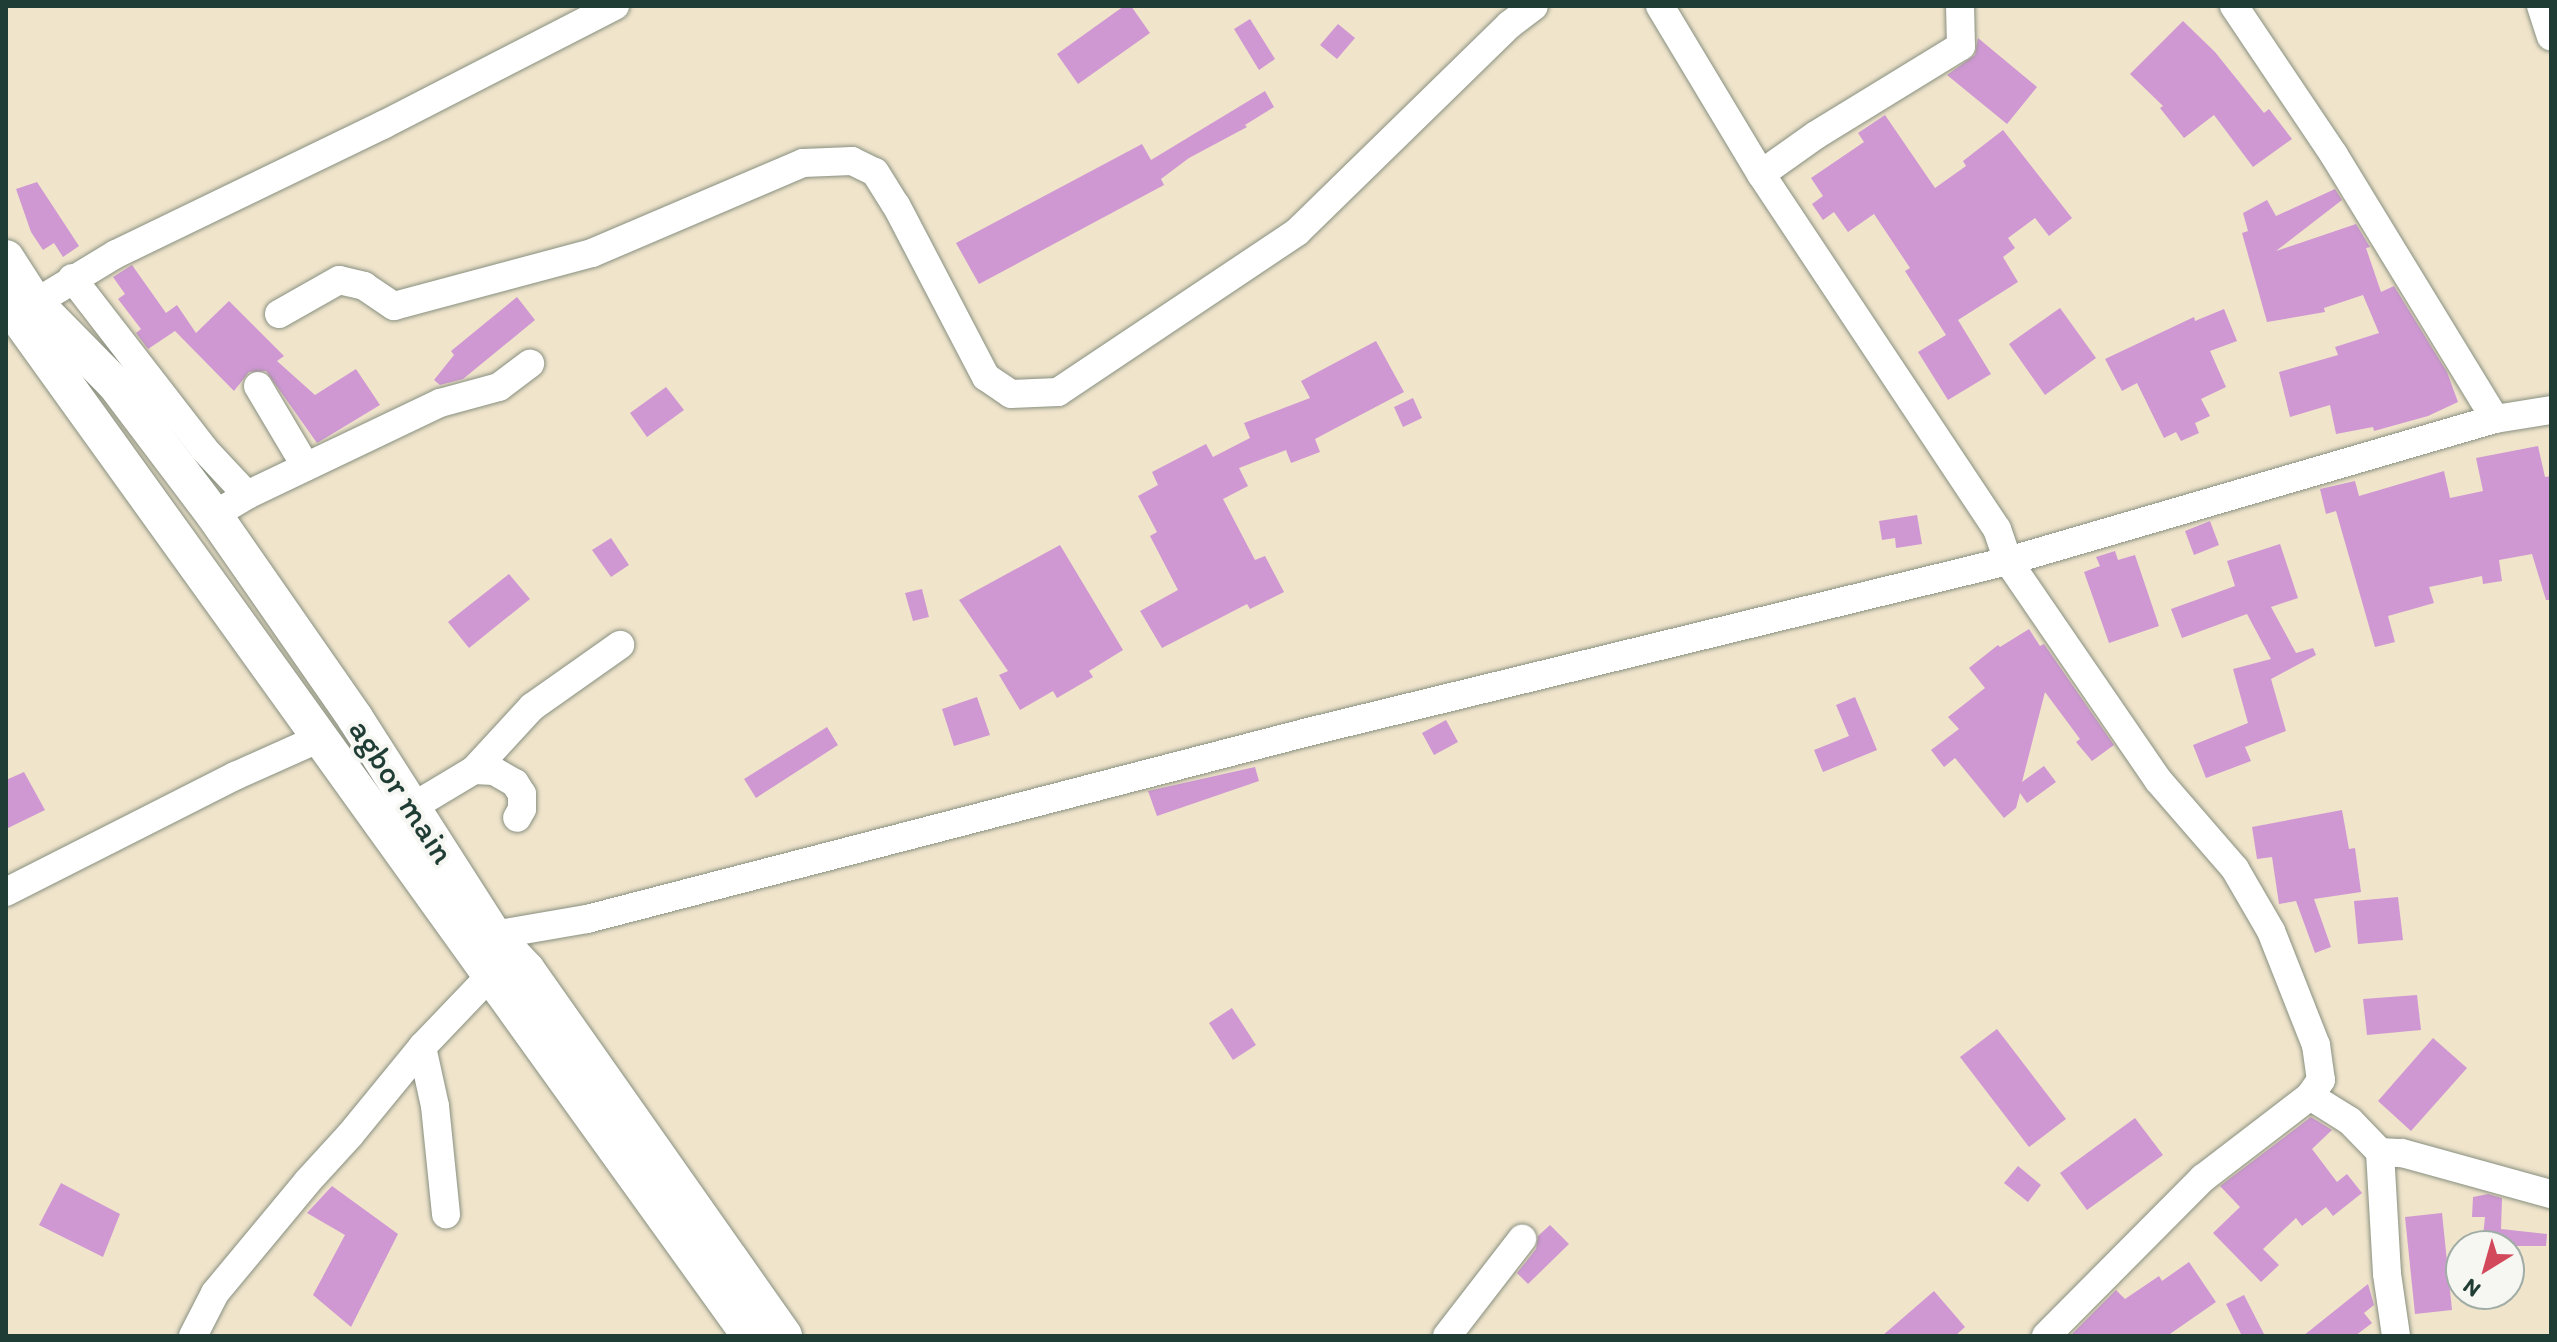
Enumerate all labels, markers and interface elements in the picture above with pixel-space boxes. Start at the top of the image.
street label: agbor main [340,711,464,871]
north arrow [2445,1230,2525,1310]
text: N [2457,1273,2486,1303]

